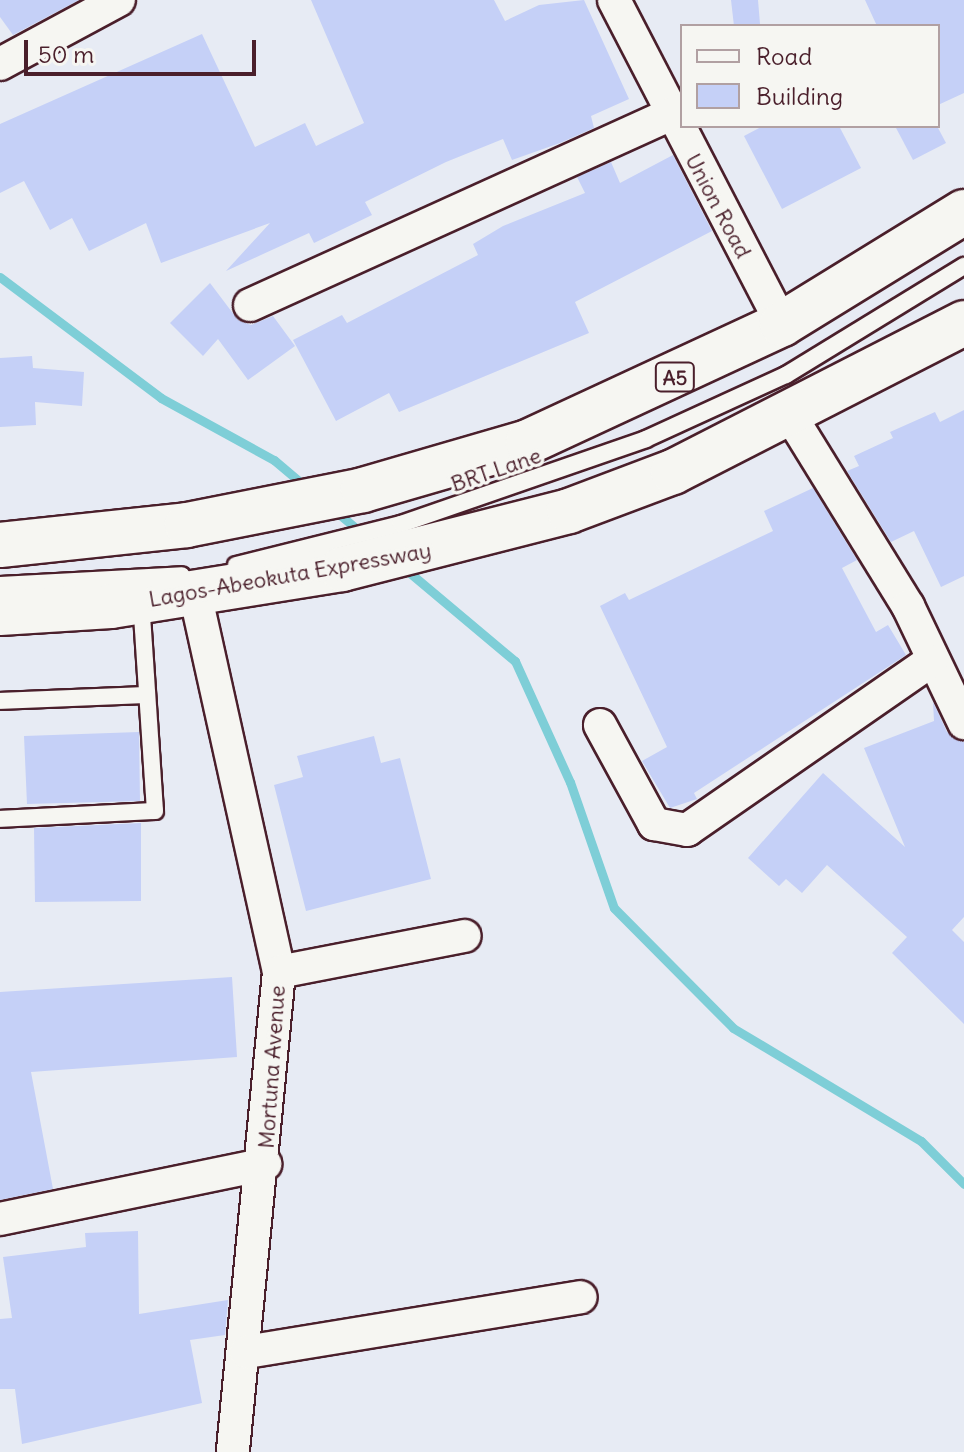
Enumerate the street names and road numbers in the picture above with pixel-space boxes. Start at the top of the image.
street label: Union Road [679,149,757,263]
road number: A5 [653,361,697,393]
street label: BRT Lane [447,442,545,498]
street label: Lagos-Abeokuta Expressway [147,537,433,613]
street label: Mortuna Avenue [253,985,291,1149]

